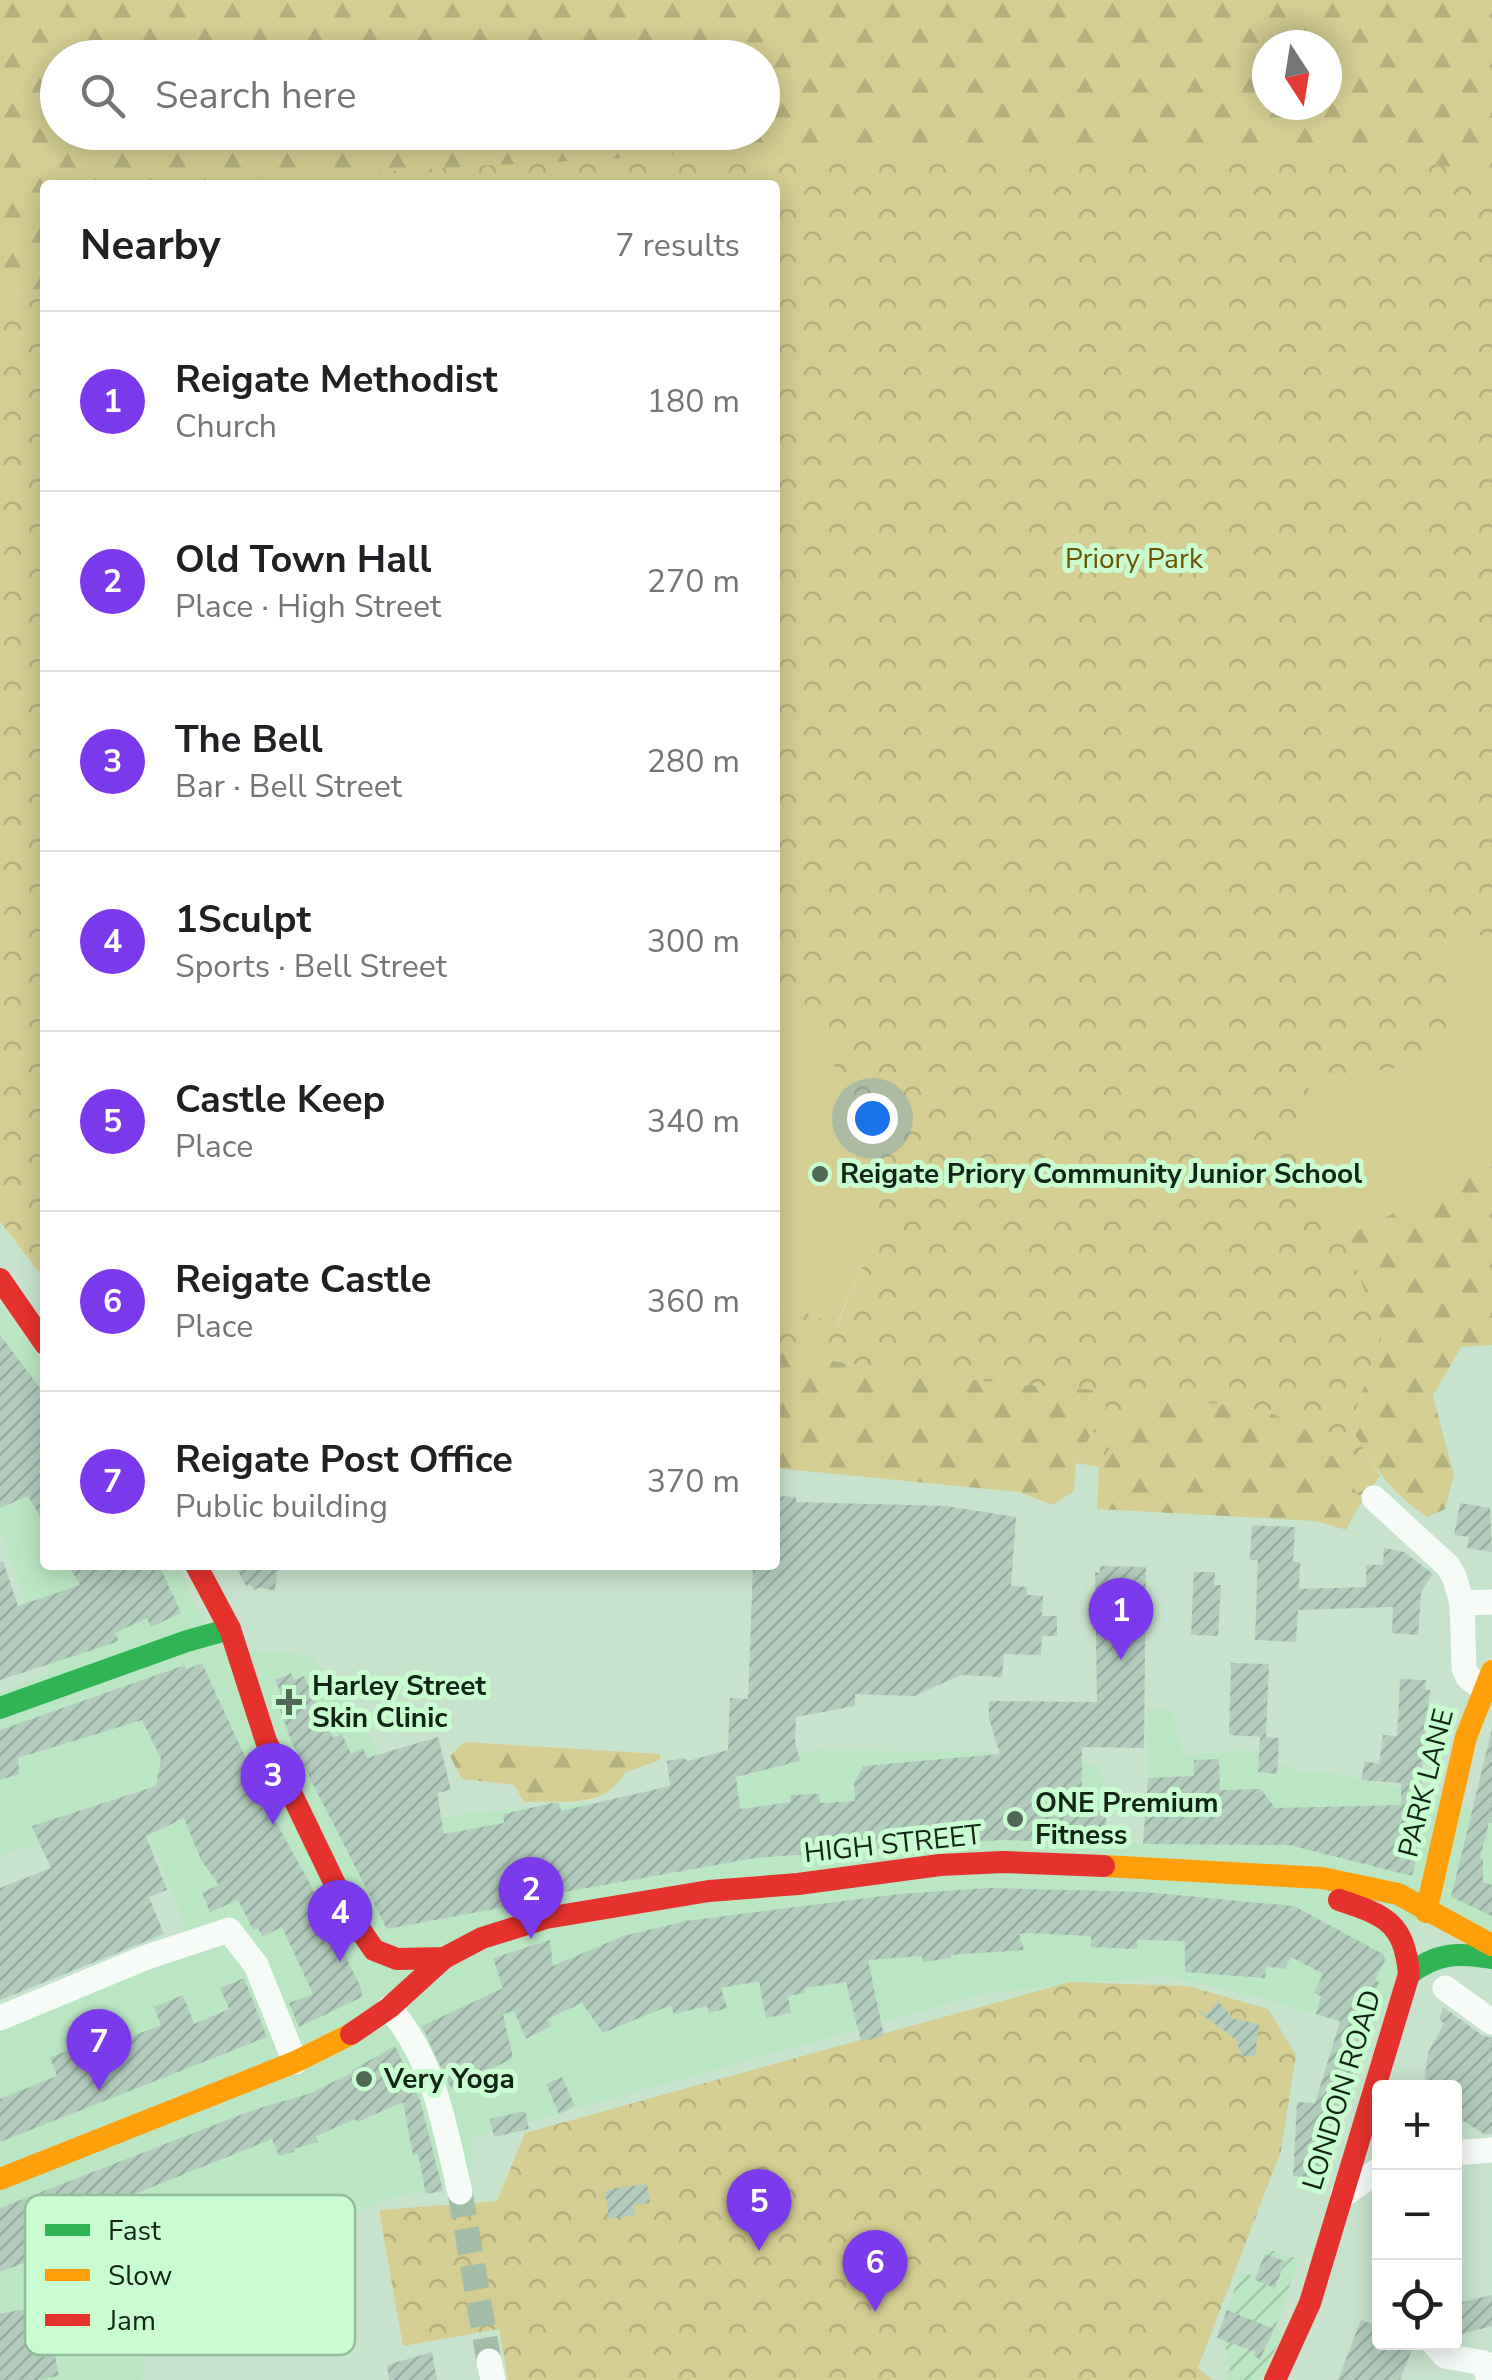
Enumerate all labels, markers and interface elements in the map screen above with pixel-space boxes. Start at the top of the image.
north arrow [1252,30,1342,120]
search box [40,40,780,150]
icon: search [75,68,130,123]
text: Search here [155,70,356,121]
text: Nearby [80,217,221,274]
text: 7 results [615,224,740,267]
text: Reigate Methodist [175,354,498,405]
text: 1 [103,380,122,423]
text: 180 m [647,380,740,423]
text: Church [175,405,277,448]
text: Old Town Hall [175,534,431,585]
park label: Priory Park [1065,540,1204,578]
text: 2 [103,560,122,603]
text: 270 m [647,560,740,603]
text: Place · High Street [175,585,441,628]
text: The Bell [175,714,323,765]
text: 3 [103,740,122,783]
text: 280 m [647,740,740,783]
text: Bar · Bell Street [175,765,402,808]
text: 1Sculpt [175,894,311,945]
text: 4 [103,920,122,963]
text: 300 m [647,920,740,963]
text: Sports · Bell Street [175,945,447,988]
text: Castle Keep [175,1074,385,1125]
your location [847,1093,898,1144]
text: 5 [103,1100,122,1143]
text: 340 m [647,1100,740,1143]
text: Place [175,1125,253,1168]
place label: Reigate Priory Community Junior School [840,1155,1362,1193]
marker: Reigate Priory Community Junior School [809,1163,831,1185]
text: Reigate Castle [175,1254,431,1305]
text: 6 [103,1280,122,1323]
text: 360 m [647,1280,740,1323]
text: Place [175,1305,253,1348]
text: Reigate Post Office [175,1434,513,1485]
text: 7 [103,1460,122,1503]
text: 370 m [647,1460,740,1503]
text: Public building [175,1485,388,1528]
pin: 1 [1088,1578,1154,1660]
place label: Harley Street Skin Clinic [312,1667,486,1737]
marker: Harley Street Skin Clinic [276,1689,302,1715]
street label: PARK LANE [1389,1705,1463,1861]
pin: 3 [240,1742,306,1825]
place label: ONE Premium Fitness [1035,1784,1219,1854]
marker: ONE Premium Fitness [1004,1808,1026,1830]
street label: HIGH STREET [802,1816,984,1872]
pin: 2 [498,1856,564,1939]
pin: 4 [308,1880,372,1962]
street label: LONDON ROAD [1294,1985,1390,2195]
pin: 7 [66,2008,132,2091]
place label: Very Yoga [383,2060,515,2098]
marker: Very Yoga [353,2068,375,2090]
map controls [1372,2080,1462,2350]
button: + [1372,2080,1462,2170]
pin: 5 [726,2168,792,2251]
button: − [1372,2170,1462,2260]
legend [25,2195,355,2355]
text: Fast [108,2212,161,2250]
pin: 6 [842,2230,908,2312]
text: Slow [108,2257,172,2295]
button: locate [1372,2260,1462,2350]
text: Jam [107,2302,156,2340]

